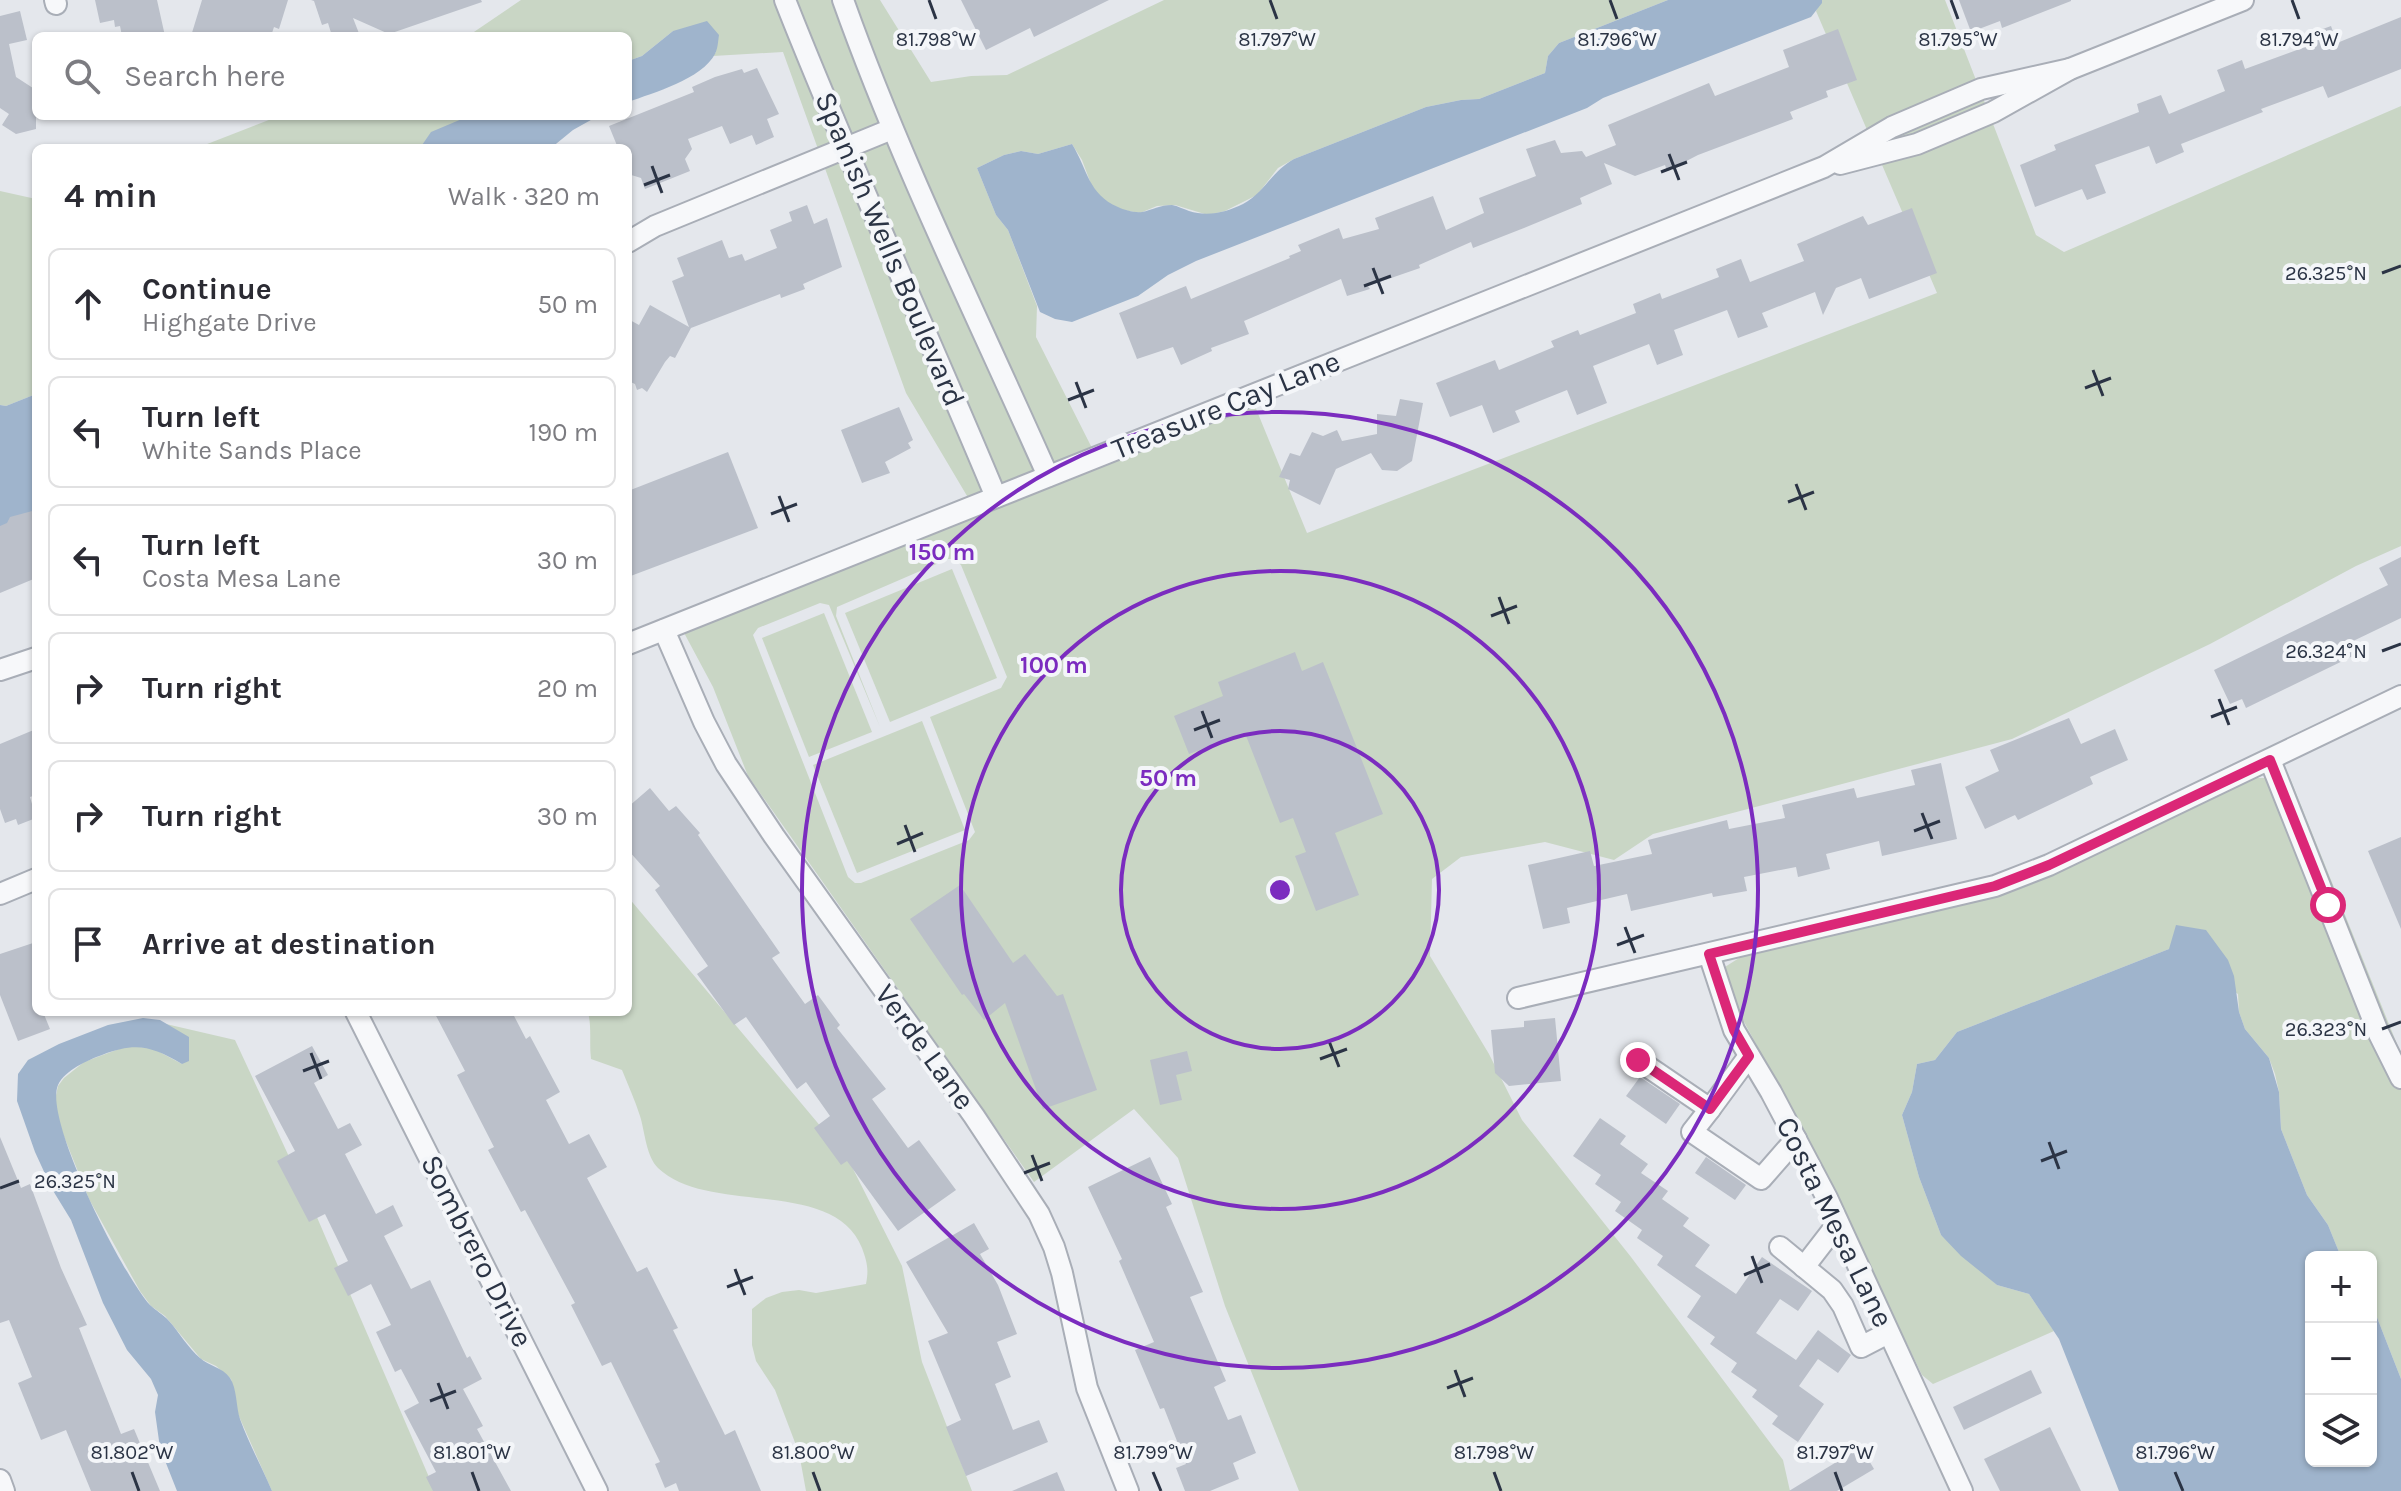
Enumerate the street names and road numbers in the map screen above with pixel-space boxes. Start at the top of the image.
street label: Spanish Wells Boulevard [807,86,973,412]
street label: Treasure Cay Lane [1107,343,1345,467]
street label: Verde Lane [867,977,983,1117]
street label: Costa Mesa Lane [1768,1111,1902,1333]
street label: Sombrero Drive [413,1149,541,1353]

